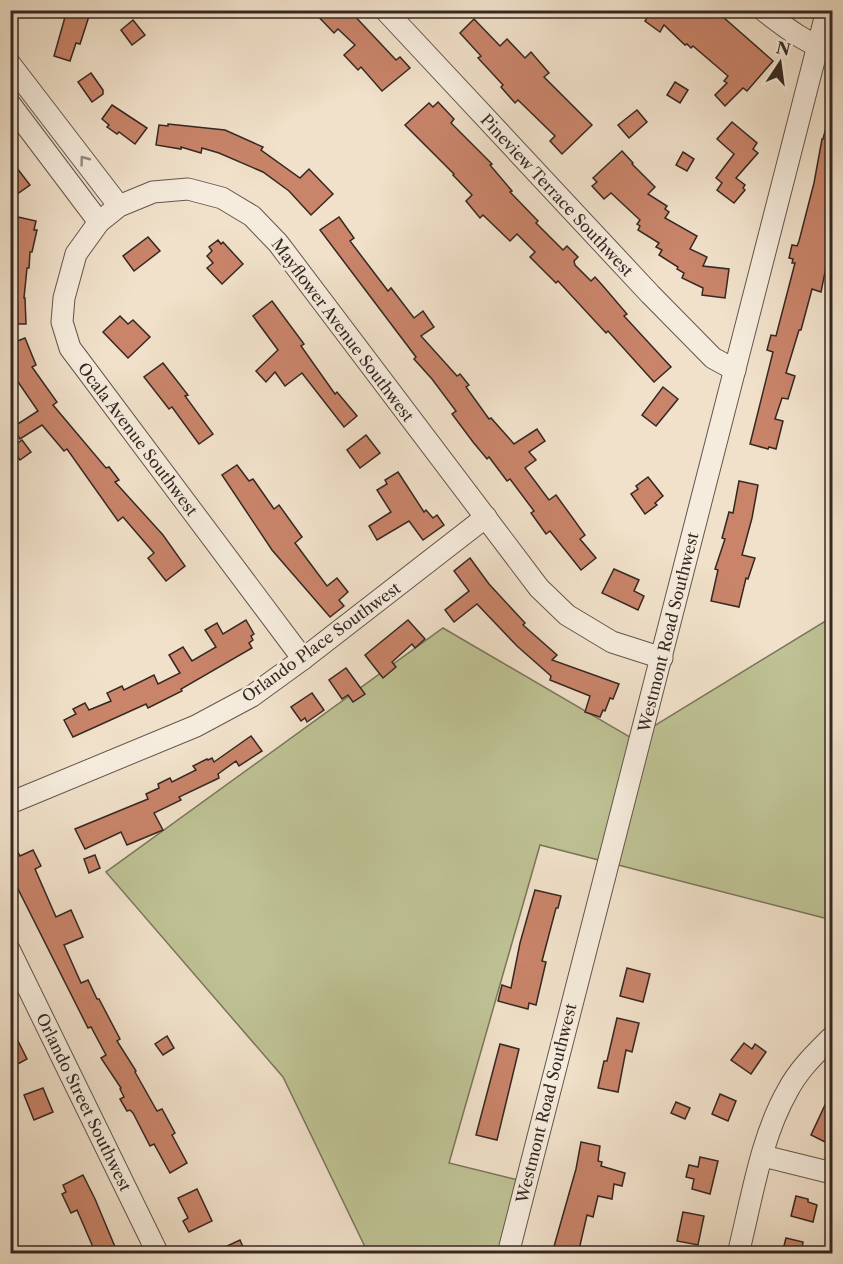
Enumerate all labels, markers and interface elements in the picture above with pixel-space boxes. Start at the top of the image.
north arrow [750,33,810,93]
text: N [774,37,792,60]
street label: Pineview Terrace Southwest [477,110,638,281]
one-way arrow [80,155,91,166]
street label: Mayflower Avenue Southwest [268,234,419,426]
street label: Ocala Avenue Southwest [74,358,202,520]
street label: Westmont Road Southwest [633,530,703,735]
street label: Orlando Place Southwest [238,578,405,706]
street label: Westmont Road Southwest [511,1001,581,1206]
street label: Orlando Street Southwest [32,1010,136,1195]

